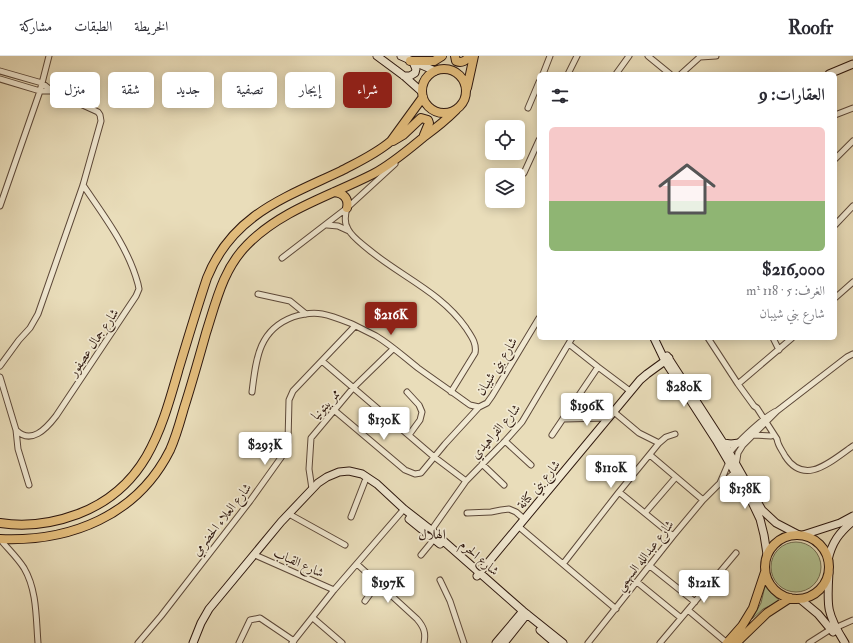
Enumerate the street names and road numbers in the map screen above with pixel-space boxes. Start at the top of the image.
street label: شارع جمال عصفور [64,306,125,383]
street label: شارع بني شيبان [473,335,524,400]
street label: ممر بيتونيا [308,386,344,423]
street label: شارع الفراهيدي [468,401,526,464]
street label: شارع بني كنانة [514,457,566,514]
street label: شارع العلاء الحضرمي [188,480,258,561]
street label: شارع عبدالله السهمي [612,517,681,597]
street label: شارع الحرم [455,536,502,581]
street label: شارع القباب [270,545,326,584]

